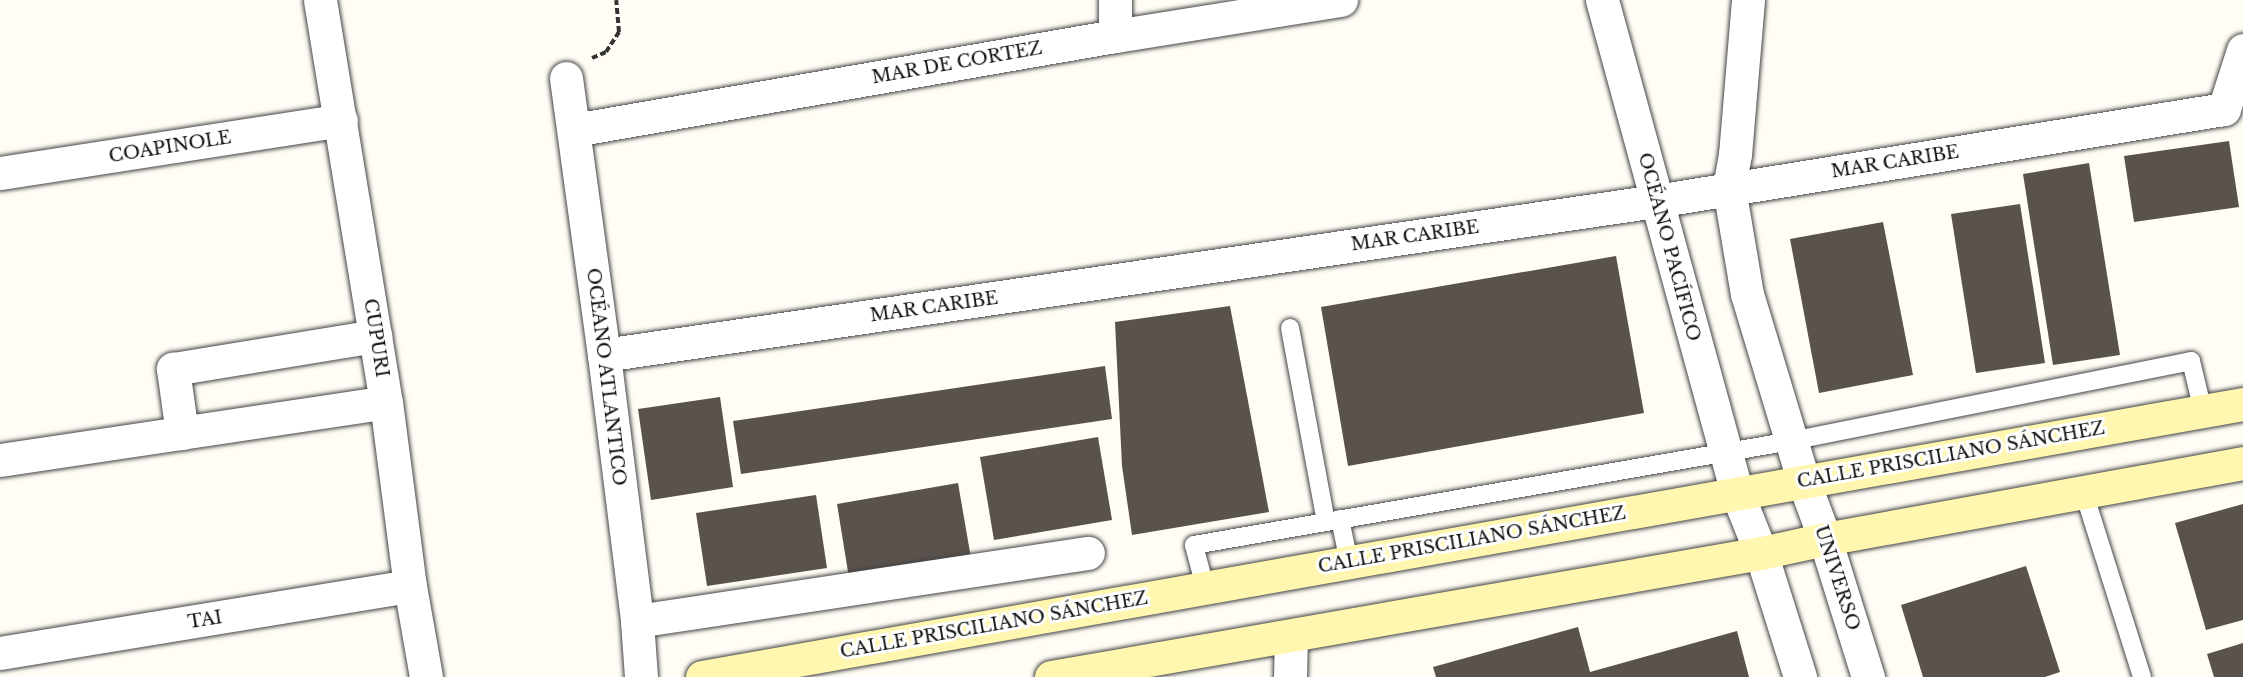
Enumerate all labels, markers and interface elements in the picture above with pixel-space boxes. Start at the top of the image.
street label: MAR DE CORTEZ [870,37,1044,89]
street label: COAPINOLE [107,127,233,167]
street label: MAR CARIBE [1829,141,1961,183]
street label: OCÉANO PACÍFICO [1633,150,1705,344]
street label: MAR CARIBE [1349,216,1481,256]
street label: OCÉANO ATLANTICO [582,266,630,488]
street label: MAR CARIBE [868,287,1000,327]
street label: CUPURI [359,297,393,379]
street label: CALLE PRISCILIANO SÁNCHEZ [1795,417,2107,493]
street label: CALLE PRISCILIANO SÁNCHEZ [1316,502,1628,578]
street label: UNIVERSO [1810,523,1864,633]
street label: CALLE PRISCILIANO SÁNCHEZ [838,587,1150,663]
street label: TAI [186,607,224,633]

